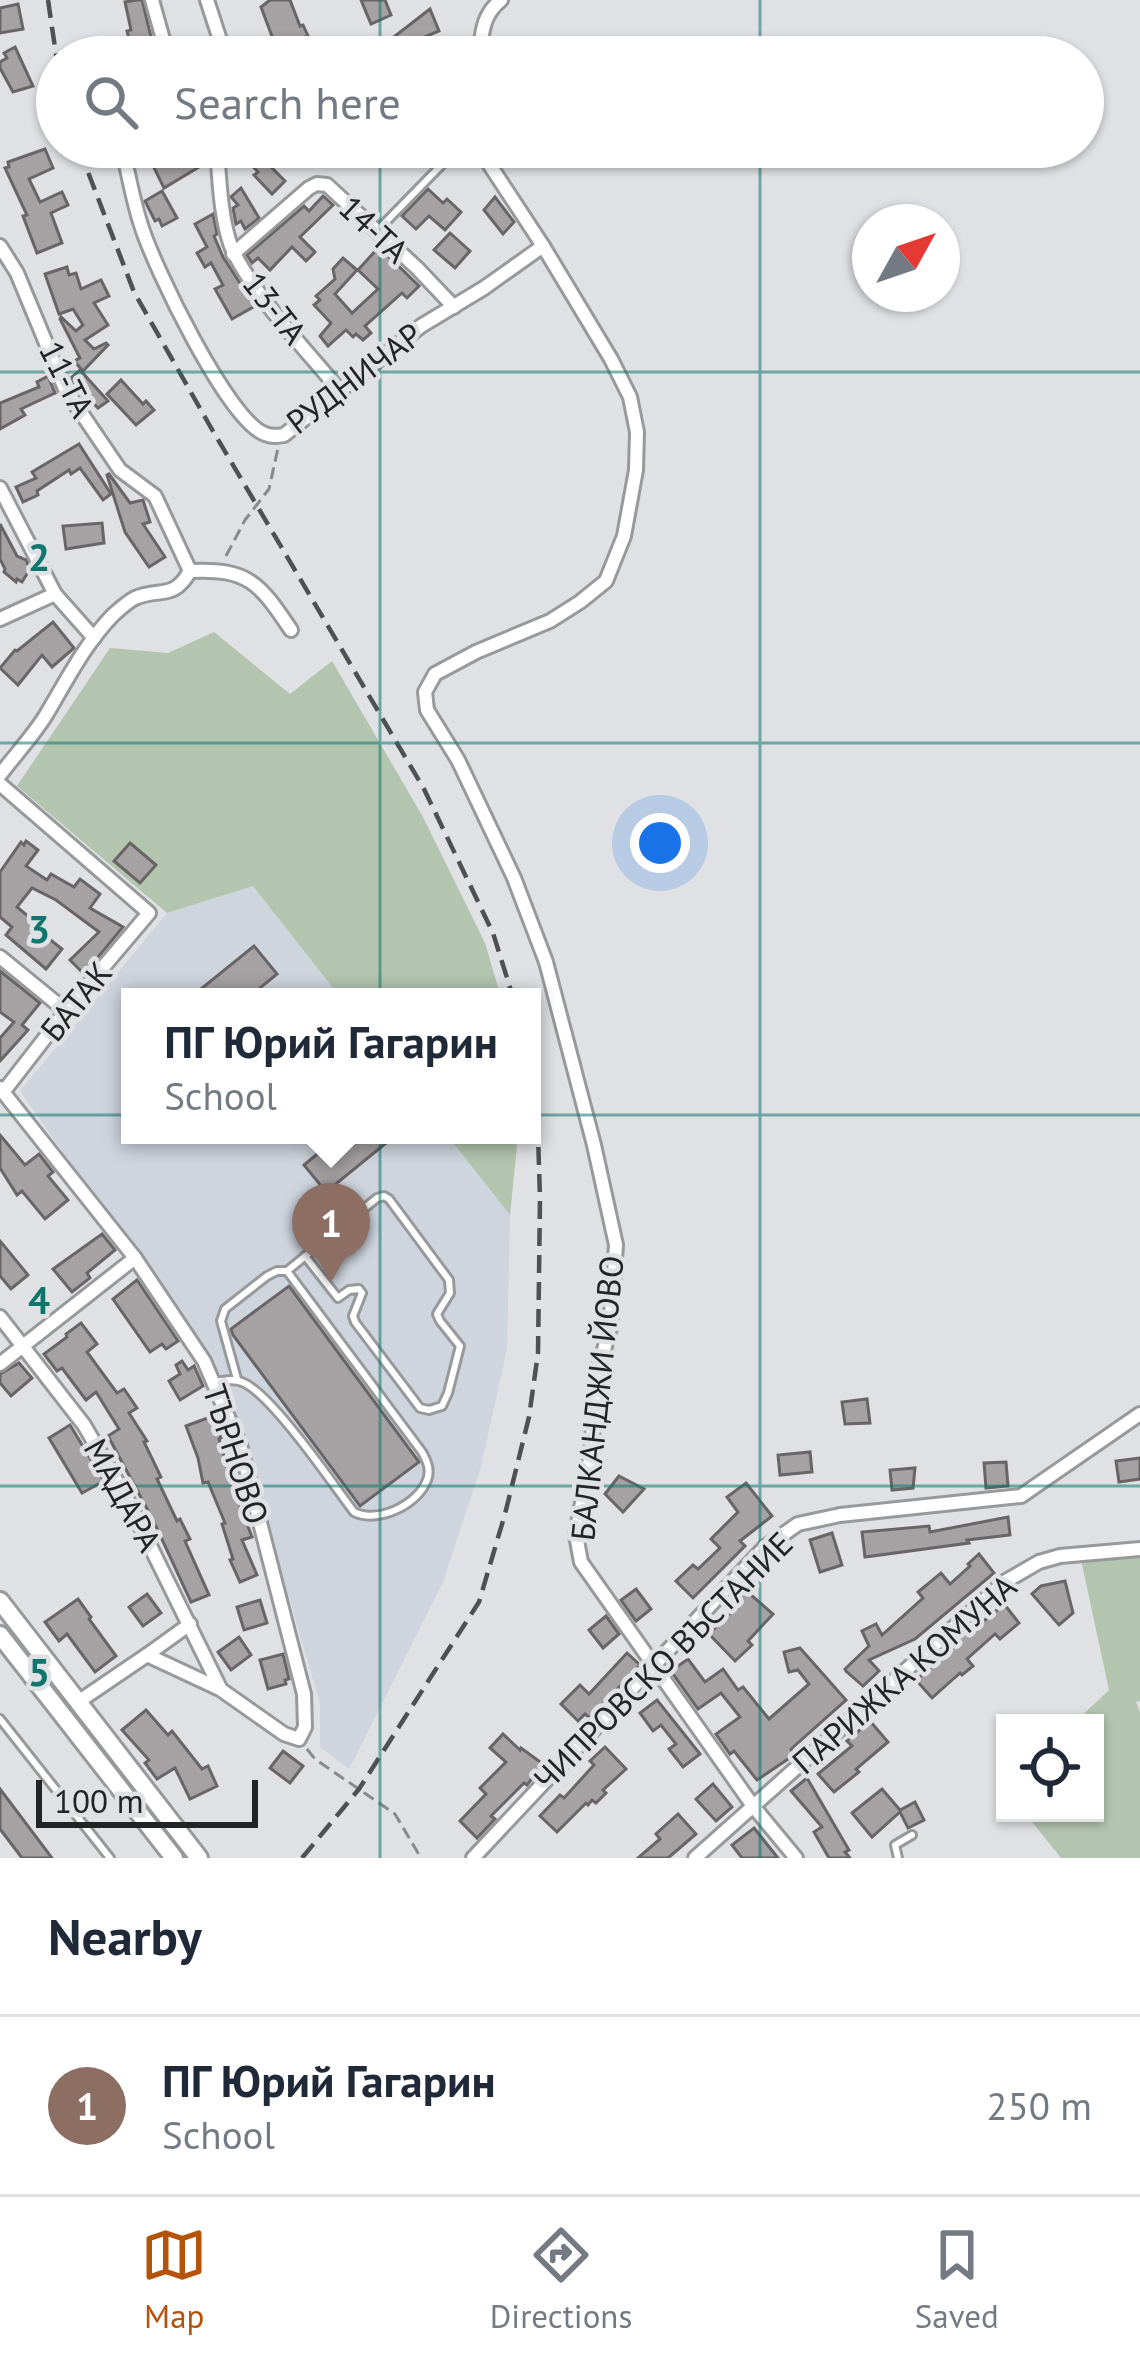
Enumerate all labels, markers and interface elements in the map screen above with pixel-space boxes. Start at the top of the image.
search box [36,36,1104,168]
icon: search [78,69,144,135]
text: Search here [174,73,401,131]
street label: 14-ТА [330,186,419,272]
north arrow [852,204,960,312]
street label: 13-ТА [234,263,317,353]
street label: РУДНИЧАР [277,313,430,443]
street label: 11-ТА [30,333,105,425]
text: 2 [28,531,50,582]
your location [630,813,690,873]
text: 3 [28,903,50,954]
street label: БАТАК [30,952,121,1049]
popup [121,988,541,1144]
text: ПГ Юрий Гагарин [164,1012,498,1070]
text: School [164,1070,277,1121]
pin: 1 [292,1183,370,1282]
street label: БАЛКАНДЖИ ЙОВО [560,1253,633,1543]
text: 4 [28,1274,50,1325]
street label: ТЪРНОВО [194,1378,279,1529]
street label: МАДАРА [75,1431,172,1559]
street label: ЧИПРОВСКО ВЪСТАНИЕ [524,1522,801,1799]
street label: ПАРИЖКА КОМУНА [783,1564,1025,1783]
text: 5 [28,1646,50,1697]
map controls [996,1714,1104,1822]
button: locate [996,1714,1104,1822]
scale bar [36,1774,258,1827]
text: 100 m [54,1779,144,1822]
text: Nearby [48,1903,202,1969]
text: ПГ Юрий Гагарин [162,2051,496,2109]
text: 1 [76,2080,98,2131]
text: 250 m [986,2080,1092,2131]
text: School [162,2109,275,2160]
tab: Map [141,2222,207,2337]
tab: Directions [490,2222,632,2337]
tab: Saved [915,2222,999,2337]

